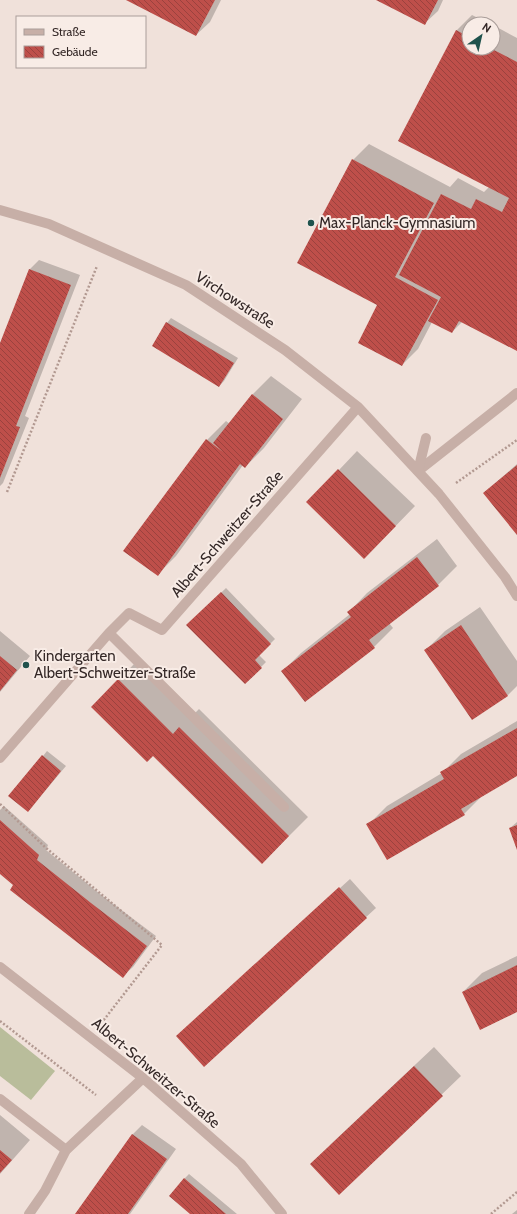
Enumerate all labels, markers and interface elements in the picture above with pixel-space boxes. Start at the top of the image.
legend [16,16,146,68]
north arrow [461,16,501,56]
text: N [479,20,494,36]
text: Straße [52,24,85,39]
text: Gebäude [52,44,98,59]
place label: Max-Planck-Gymnasium [319,214,476,232]
marker: Max-Planck-Gymnasium [306,218,316,228]
street label: Virchowstraße [192,268,278,332]
street label: Albert-Schweitzer-Straße [167,467,287,601]
place label: Kindergarten Albert-Schweitzer-Straße [34,647,196,682]
marker: Kindergarten Albert-Schweitzer-Straße [21,660,31,670]
street label: Albert-Schweitzer-Straße [88,1014,224,1132]

